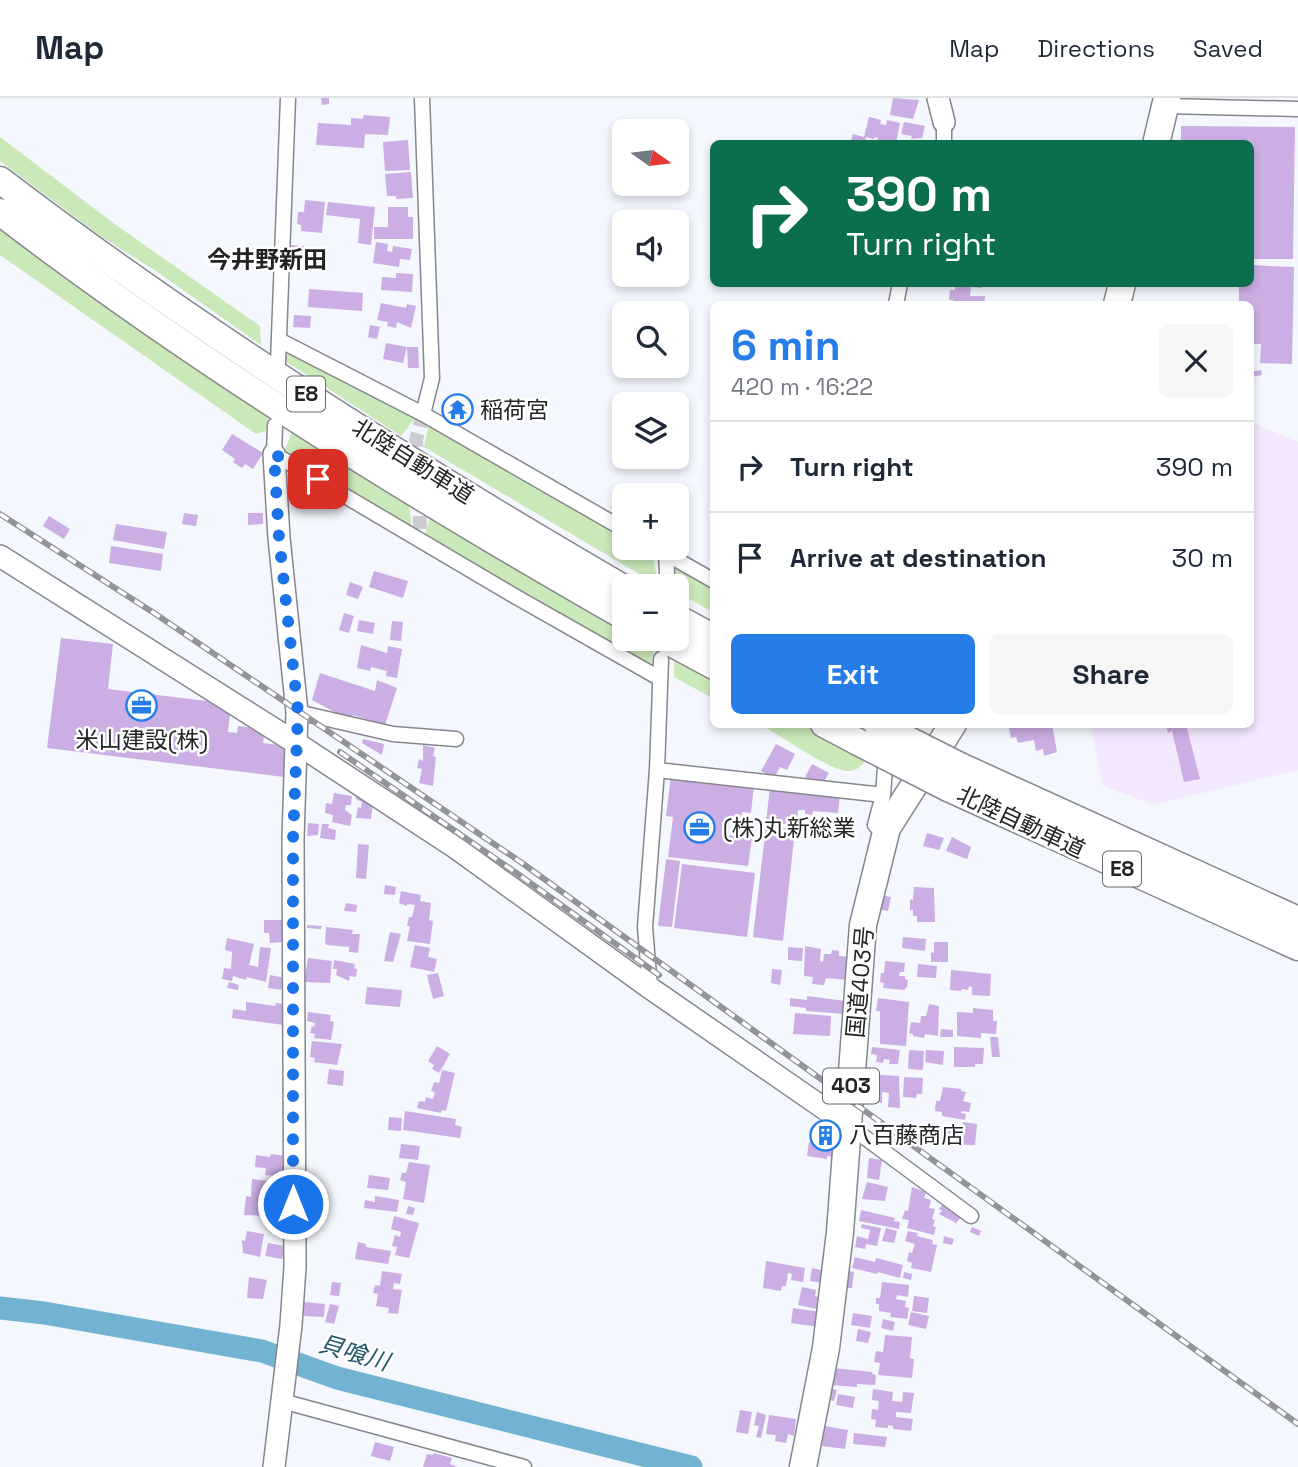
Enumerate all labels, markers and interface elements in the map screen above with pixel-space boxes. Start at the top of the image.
text: Map [35,27,104,69]
text: Map [949,33,999,64]
text: Directions [1037,33,1155,64]
text: Saved [1193,33,1263,64]
north arrow [612,119,690,196]
map controls [612,119,689,651]
text: 390 m [846,163,992,225]
icon: right [731,168,822,259]
button: sound [612,210,689,287]
text: Turn right [846,224,996,264]
district label: 今井野新田 [207,244,327,275]
button: search [612,301,689,378]
text: 6 min [731,319,841,372]
button: close [1159,324,1233,398]
text: 420 m · 16:22 [731,372,873,402]
road number: E8 [287,376,325,412]
button: layers [612,392,689,469]
temple icon: 稲荷宮 [440,393,474,427]
place label: 稲荷宮 [480,395,549,425]
street label: 北陸自動車道 [347,412,479,510]
icon: right [731,448,769,486]
pin [288,449,348,509]
text: Turn right [790,450,914,484]
text: 390 m [1156,450,1233,484]
icon: arrive [299,460,337,498]
button: + [612,483,689,560]
icon: arrive [731,539,769,577]
text: Arrive at destination [790,541,1047,575]
text: 30 m [1172,541,1233,575]
button: − [612,574,689,651]
button: Exit [731,634,975,714]
button: Share [989,634,1233,714]
office icon: 米山建設(株) [125,689,159,723]
place label: 米山建設(株) [76,725,208,755]
street label: 北陸自動車道 [952,779,1090,865]
office icon: (株)丸新総業 [683,811,717,845]
place label: (株)丸新総業 [723,813,855,843]
road number: E8 [1103,852,1141,886]
street label: 国道403号 [840,925,880,1039]
road number: 403 [823,1068,879,1104]
building icon: 八百藤商店 [809,1118,843,1152]
place label: 八百藤商店 [849,1120,964,1150]
position arrow [256,1167,330,1241]
water label: 貝喰川 [315,1328,396,1378]

